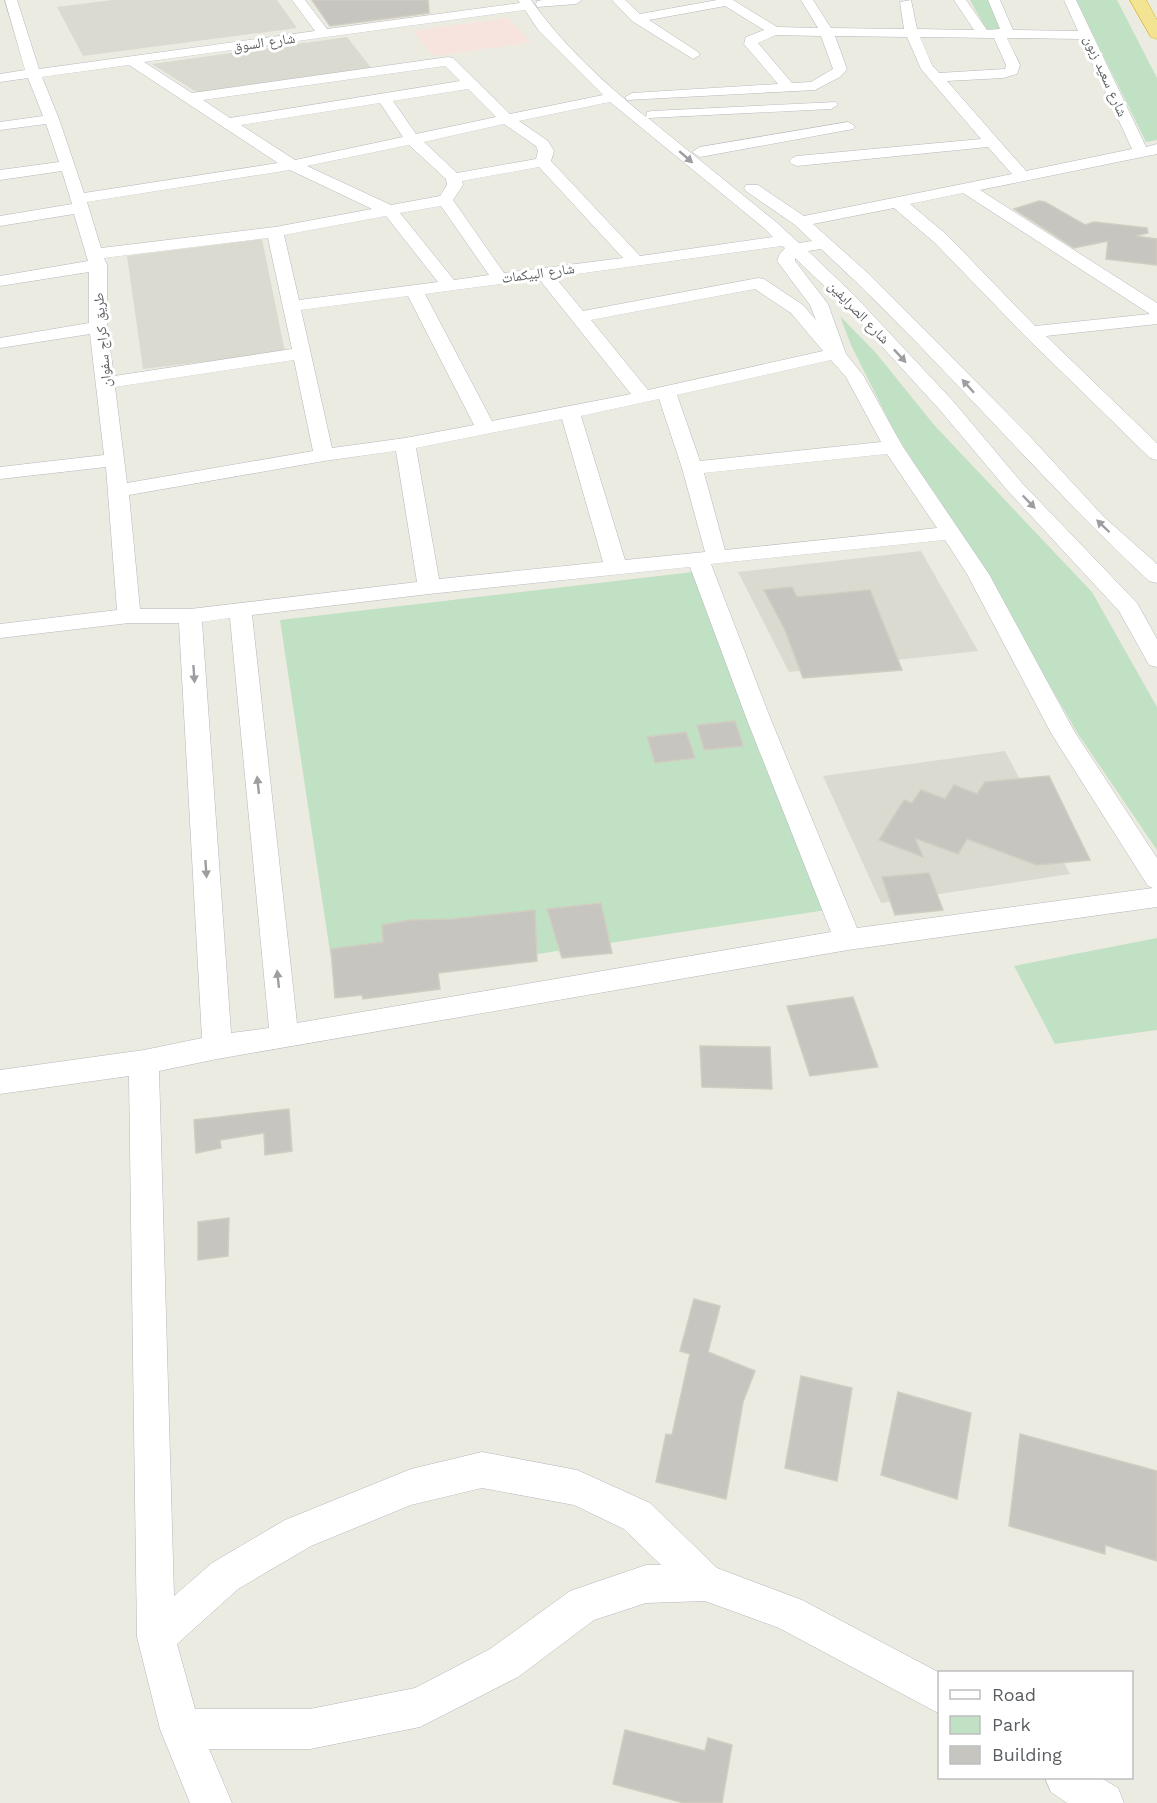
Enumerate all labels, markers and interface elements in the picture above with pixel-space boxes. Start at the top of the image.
street label: شارع السوق [232,30,296,56]
street label: شارع سعيد زبون [1079,33,1131,120]
one-way arrow [678,150,693,163]
street label: شارع البيكمات [501,260,576,288]
street label: شارع الصرايفين [824,277,893,348]
street label: طريق كراج سفوان [90,292,116,388]
one-way arrow [893,348,907,363]
one-way arrow [961,378,975,393]
one-way arrow [1022,494,1035,509]
one-way arrow [1096,520,1111,533]
one-way arrow [189,665,198,684]
one-way arrow [253,776,263,795]
one-way arrow [201,860,211,879]
one-way arrow [273,970,283,989]
legend [938,1671,1133,1779]
text: Road [992,1684,1036,1705]
text: Park [992,1714,1031,1735]
text: Building [992,1744,1062,1765]

